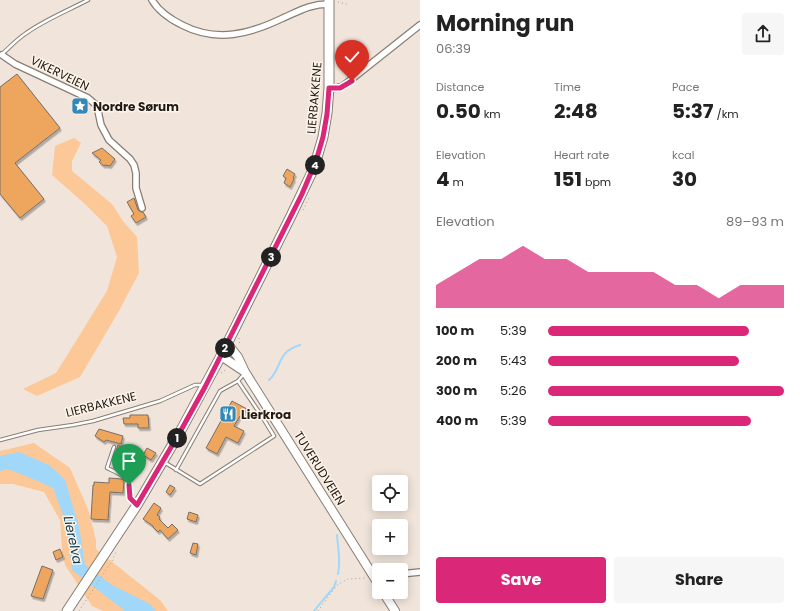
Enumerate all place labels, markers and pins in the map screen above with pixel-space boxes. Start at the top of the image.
pin [335,40,369,81]
place icon: Nordre Sørum [70,96,90,116]
place label: Nordre Sørum [93,98,179,115]
pin: 4 [305,155,325,175]
pin: 3 [261,247,281,267]
pin: 2 [215,338,235,358]
restaurant icon: Lierkroa [218,404,238,424]
place label: Lierkroa [241,406,291,423]
pin: 1 [167,428,187,448]
pin [112,444,146,485]

